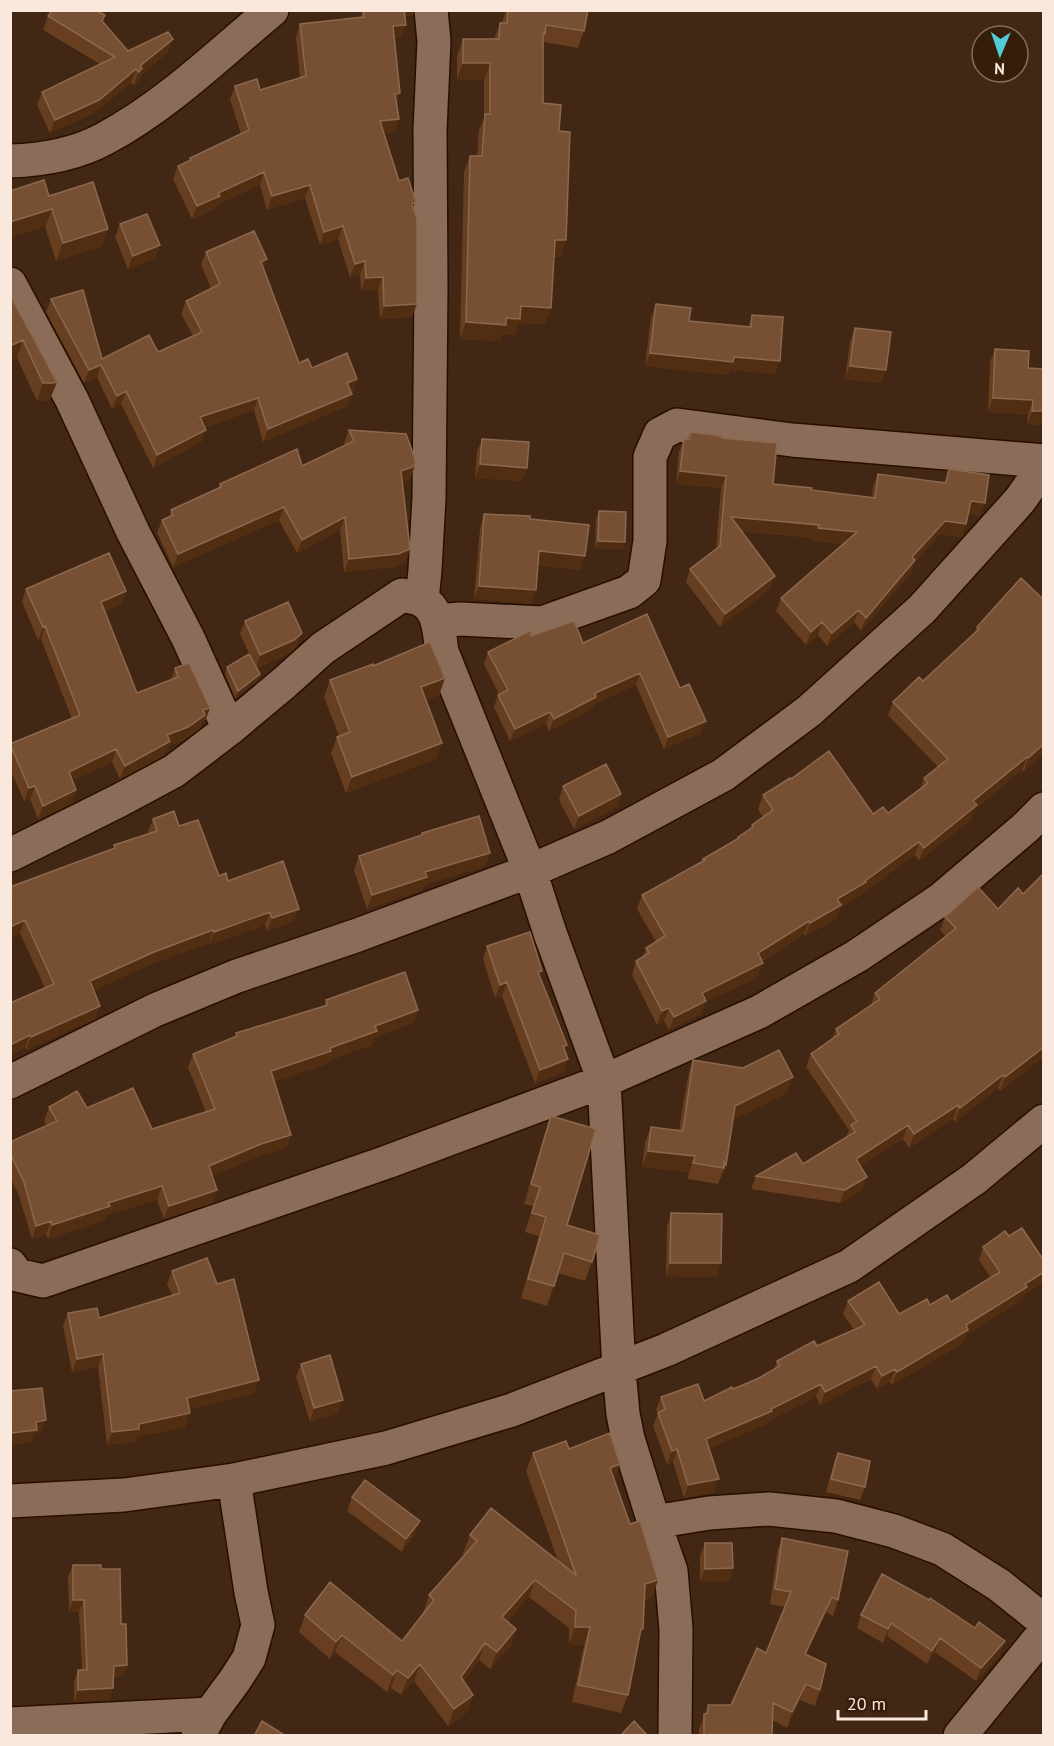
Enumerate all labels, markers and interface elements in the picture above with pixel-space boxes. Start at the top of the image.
north arrow [970,24,1030,84]
text: N [994,59,1005,79]
scale bar [838,1683,926,1721]
text: 20 m [847,1692,886,1715]

